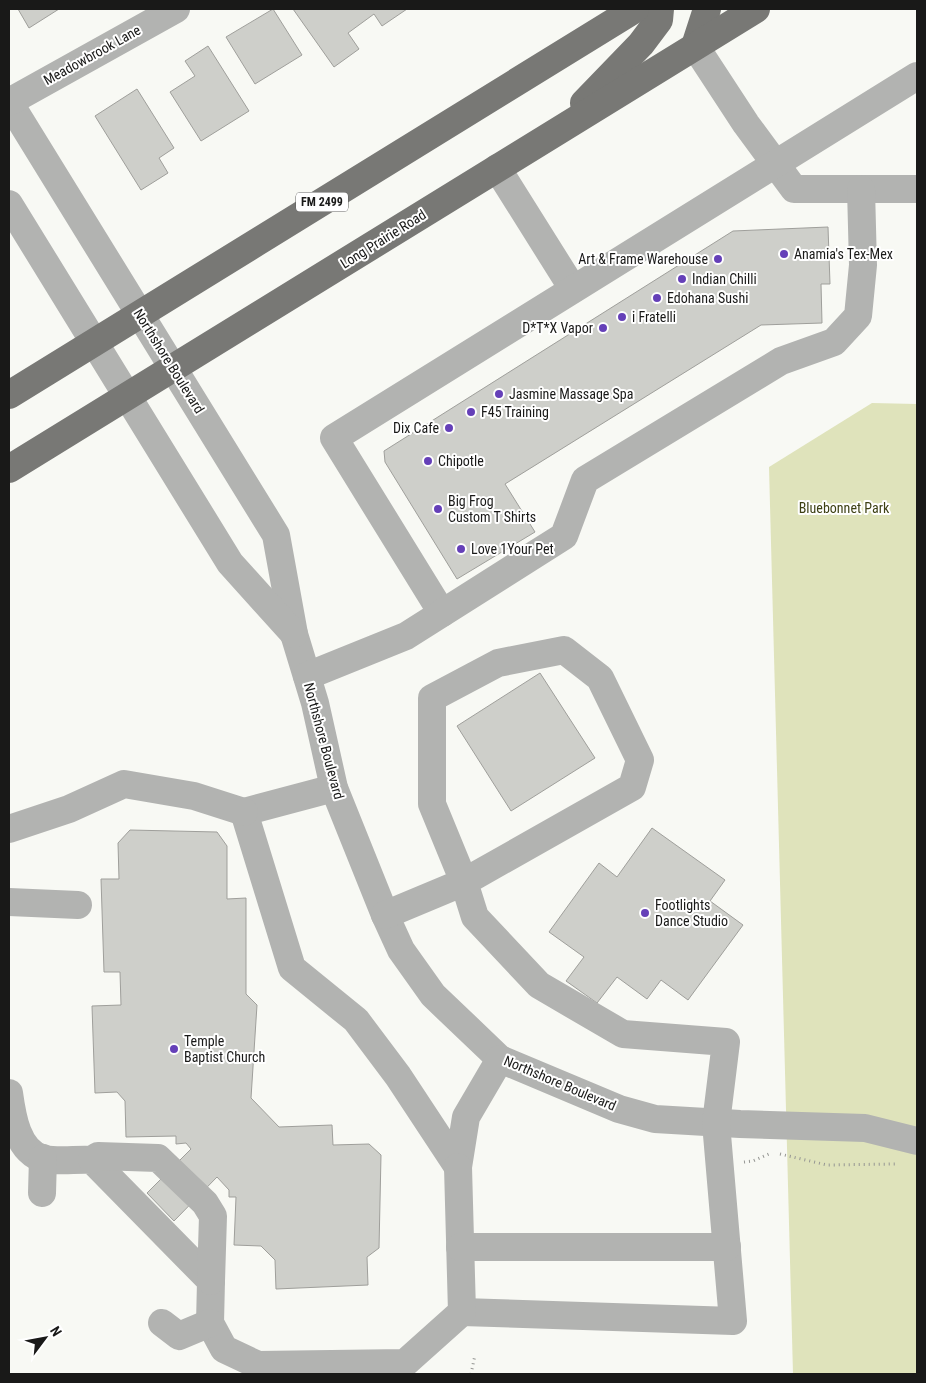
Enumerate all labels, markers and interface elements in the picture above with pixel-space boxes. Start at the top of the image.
street label: Meadowbrook Lane [41,22,144,88]
road number: FM 2499 [296,192,348,212]
street label: Long Prairie Road [337,206,429,272]
place label: Anamia's Tex-Mex [794,246,893,262]
marker: Anamia's Tex-Mex [778,248,790,260]
place label: Art & Frame Warehouse [578,251,708,267]
marker: Art & Frame Warehouse [712,253,724,265]
place label: Indian Chilli [692,271,757,287]
marker: Indian Chilli [676,273,688,285]
place label: Edohana Sushi [667,290,748,306]
marker: Edohana Sushi [651,292,663,304]
street label: Northshore Boulevard [130,306,208,416]
place label: i Fratelli [632,309,676,325]
marker: i Fratelli [616,311,628,323]
place label: D*T*X Vapor [522,320,593,336]
marker: D*T*X Vapor [597,322,609,334]
place label: Jasmine Massage Spa [509,386,633,402]
marker: Jasmine Massage Spa [493,388,505,400]
place label: F45 Training [481,404,549,420]
marker: F45 Training [465,406,477,418]
place label: Dix Cafe [393,420,439,436]
marker: Dix Cafe [443,422,455,434]
place label: Chipotle [438,453,484,469]
marker: Chipotle [422,455,434,467]
place label: Big Frog Custom T Shirts [448,493,536,525]
park label: Bluebonnet Park [799,500,890,516]
marker: Big Frog Custom T Shirts [432,503,444,515]
place label: Love 1Your Pet [471,541,554,557]
marker: Love 1Your Pet [455,543,467,555]
street label: Northshore Boulevard [301,681,347,801]
place label: Footlights Dance Studio [655,897,728,929]
marker: Footlights Dance Studio [639,907,651,919]
place label: Temple Baptist Church [184,1033,265,1065]
marker: Temple Baptist Church [168,1043,180,1055]
street label: Northshore Boulevard [502,1052,618,1114]
north arrow [20,1313,70,1363]
text: N [47,1323,65,1339]

